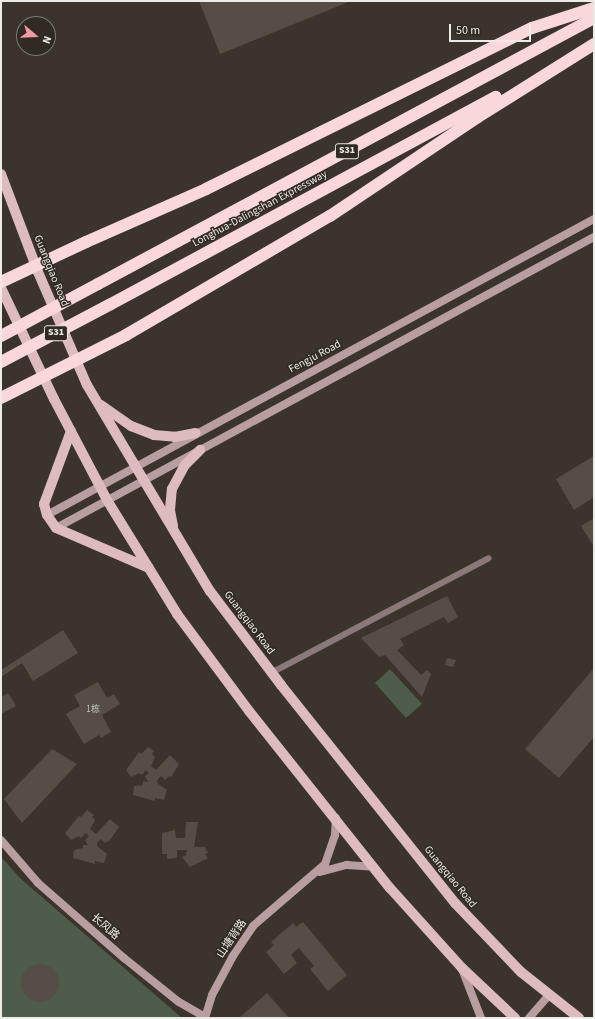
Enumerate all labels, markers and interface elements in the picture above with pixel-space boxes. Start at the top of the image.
north arrow [16,16,56,56]
scale bar [451,16,533,42]
text: 50 m [456,22,480,39]
text: N [39,34,55,46]
road number: S31 [334,143,360,159]
street label: Longhua-Dalingshan Expressway [190,168,330,250]
street label: Guangqiao Road [31,233,71,309]
road number: S31 [43,325,69,341]
street label: Fengju Road [287,338,343,376]
street label: Guangqiao Road [221,589,277,657]
house number: 1栋 [86,705,100,715]
street label: Guangqiao Road [421,843,479,911]
street label: 长风路 [88,911,122,943]
street label: 山塘背路 [214,917,250,961]

